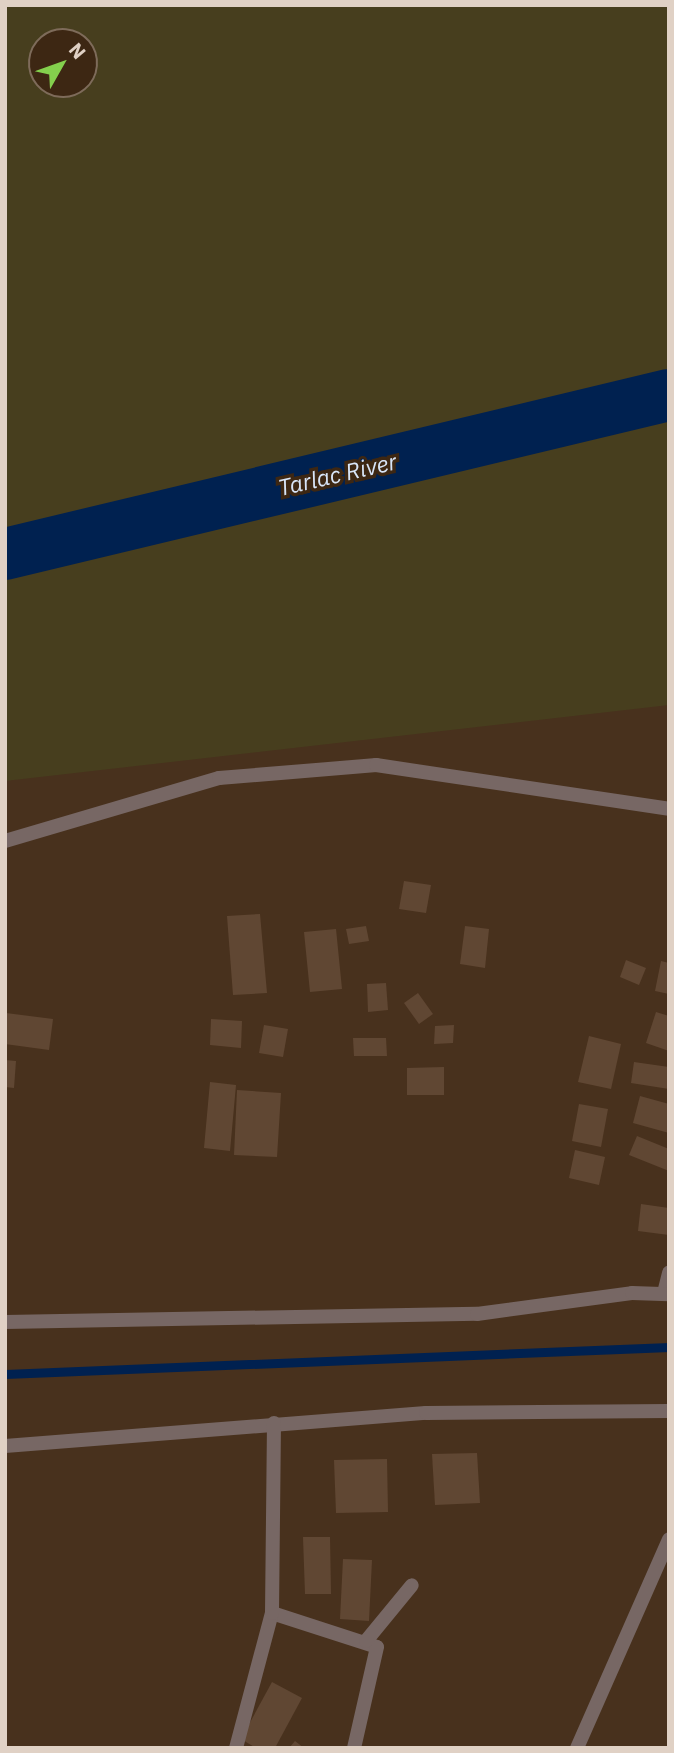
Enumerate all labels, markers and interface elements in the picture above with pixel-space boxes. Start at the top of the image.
north arrow [28,28,98,98]
text: N [64,38,91,64]
water label: Tarlac River [275,447,399,501]

